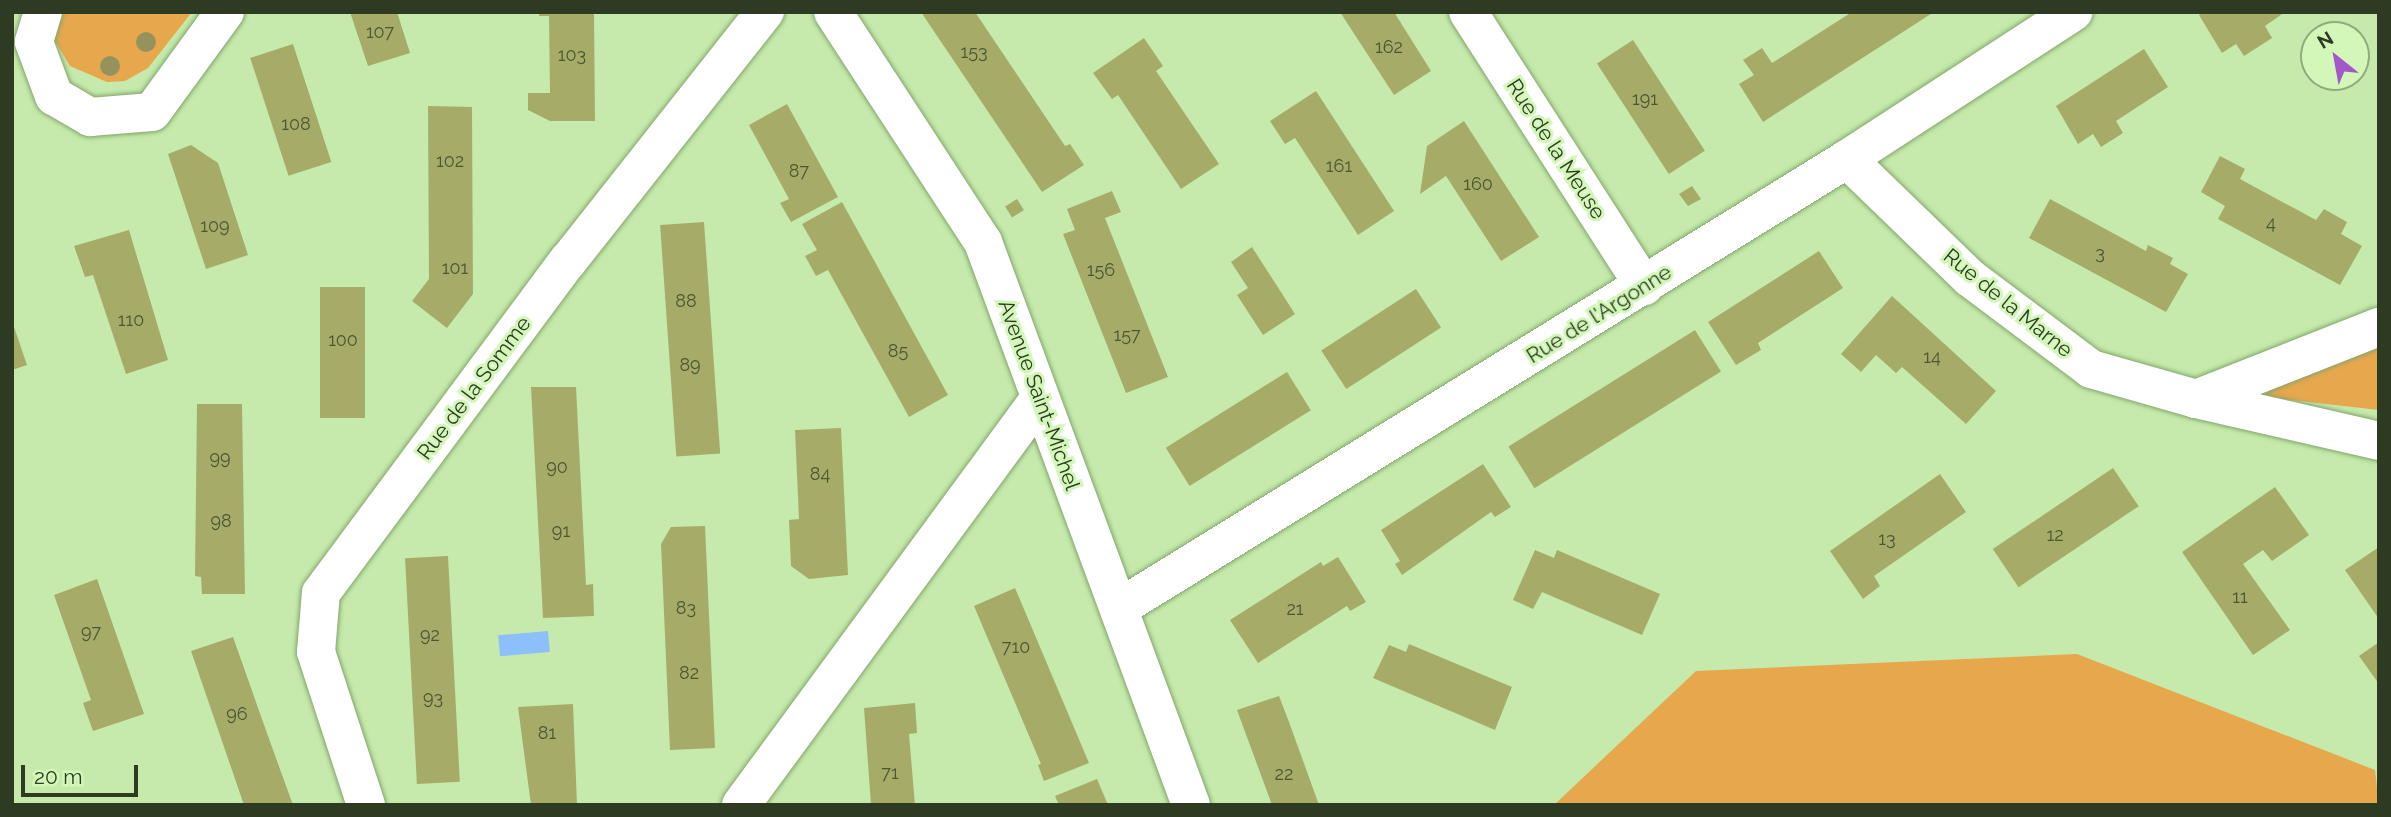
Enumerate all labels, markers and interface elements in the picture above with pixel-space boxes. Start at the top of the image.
house number: 107 [366,21,394,43]
north arrow [2300,21,2370,91]
text: N [2313,27,2337,53]
house number: 162 [1375,36,1403,58]
house number: 153 [960,41,988,63]
house number: 103 [558,44,586,66]
street label: Rue de la Meuse [1501,74,1611,224]
house number: 191 [1632,88,1658,110]
house number: 108 [281,113,311,135]
house number: 102 [436,150,464,172]
house number: 161 [1326,155,1352,177]
house number: 87 [789,160,809,182]
house number: 160 [1463,173,1493,195]
house number: 4 [2266,212,2276,234]
house number: 109 [200,215,230,237]
house number: 3 [2095,242,2105,264]
street label: Rue de la Marne [1938,243,2078,363]
house number: 101 [442,257,468,279]
house number: 156 [1087,259,1115,281]
street label: Rue de l'Argonne [1522,259,1676,369]
house number: 88 [675,290,697,312]
street label: Avenue Saint-Michel [993,296,1085,494]
house number: 110 [118,309,144,331]
street label: Rue de la Somme [412,311,536,465]
house number: 157 [1113,324,1141,346]
house number: 100 [328,329,358,351]
house number: 85 [888,340,908,362]
house number: 14 [1923,346,1941,368]
house number: 89 [679,354,701,376]
house number: 99 [209,447,231,469]
house number: 90 [546,456,568,478]
house number: 84 [810,463,830,485]
house number: 98 [210,510,232,532]
house number: 91 [552,520,570,542]
house number: 12 [2046,524,2064,546]
house number: 13 [1878,528,1896,550]
house number: 11 [2232,586,2248,608]
house number: 83 [676,597,696,619]
house number: 21 [1286,598,1304,620]
house number: 97 [81,621,101,643]
house number: 92 [420,624,440,646]
house number: 710 [1002,636,1030,658]
house number: 82 [679,662,699,684]
house number: 93 [423,687,443,709]
house number: 96 [226,703,248,725]
house number: 81 [538,722,556,744]
scale bar [24,750,142,794]
house number: 71 [881,762,899,784]
house number: 22 [1275,763,1293,785]
text: 20 m [34,764,82,789]

